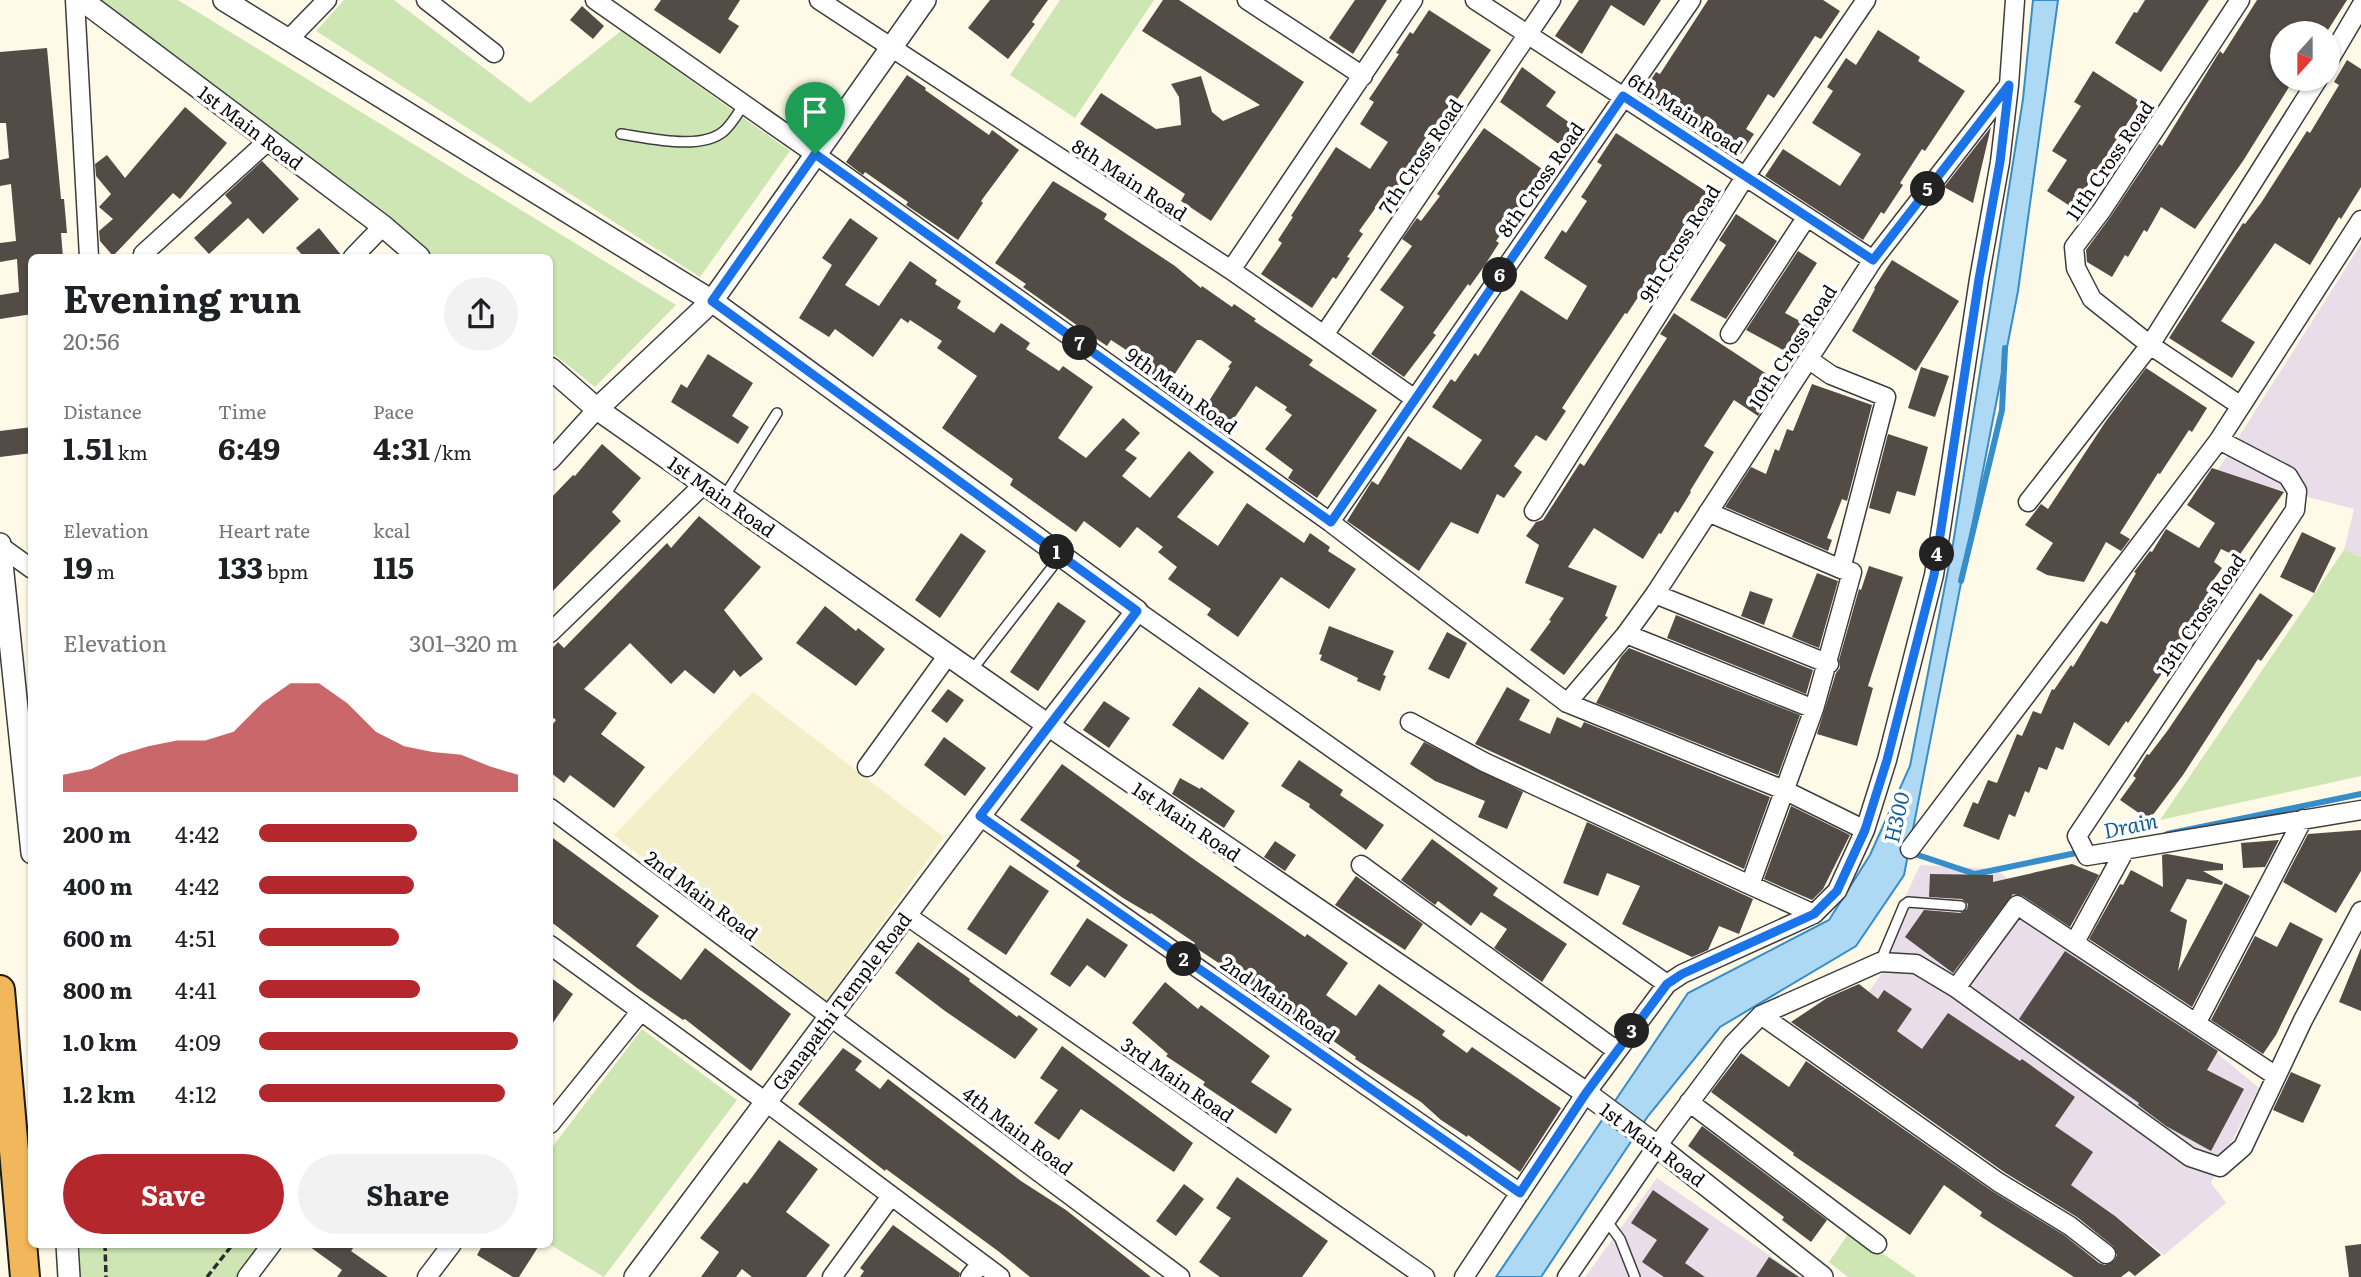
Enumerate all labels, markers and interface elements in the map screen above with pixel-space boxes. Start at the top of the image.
north arrow [2270,21,2340,91]
map controls [2270,21,2340,91]
street label: 6th Main Road [1623,65,1749,161]
street label: 1st Main Road [193,78,310,176]
pin [785,82,845,154]
street label: 7th Cross Road [1371,92,1469,219]
icon: arrive [796,93,834,131]
street label: 11th Cross Road [2058,94,2160,226]
street label: 8th Cross Road [1490,116,1590,242]
street label: 8th Main Road [1067,131,1193,227]
pin: 5 [1910,172,1946,206]
text: 5 [1922,174,1933,202]
street label: 9th Cross Road [1632,178,1727,307]
pin: 6 [1482,258,1518,292]
text: 6 [1494,260,1505,288]
text: Evening run [63,268,301,325]
button: share [444,277,518,351]
street label: 10th Cross Road [1741,278,1843,413]
text: 20:56 [63,323,120,357]
pin: 7 [1062,326,1098,360]
text: 7 [1074,328,1085,356]
street label: 9th Main Road [1120,340,1244,440]
text: Distance [63,397,142,425]
text: Time [218,397,266,425]
text: Pace [373,397,414,425]
text: 1.51 [63,425,114,469]
text: 6:49 [218,425,280,469]
text: 4:31 [373,425,430,469]
text: km [114,438,148,466]
text: /km [430,438,472,466]
street label: 1st Main Road [663,449,782,544]
text: Elevation [63,516,149,544]
text: Heart rate [218,516,310,544]
text: kcal [373,516,410,544]
pin: 1 [1040,534,1074,570]
pin: 4 [1920,536,1954,572]
text: 1 [1053,537,1060,565]
text: 4 [1931,539,1942,567]
text: 19 [63,544,93,588]
text: 133 [218,544,263,588]
text: 115 [373,544,414,588]
street label: 13th Cross Road [2149,547,2252,681]
text: m [93,557,115,585]
text: bpm [263,557,308,585]
text: Elevation [63,625,167,659]
text: 301–320 m [409,625,518,659]
street label: 1st Main Road [1127,774,1247,868]
water label: H300 [1874,789,1916,845]
water label: Drain [2100,803,2160,845]
text: 200 m [63,816,131,850]
text: 4:42 [175,816,219,850]
street label: 2nd Main Road [640,843,765,947]
text: 400 m [63,868,133,902]
text: 4:42 [175,868,219,902]
street label: Ganapathi Temple Road [765,906,918,1096]
text: 600 m [63,920,132,954]
text: 4:51 [175,920,216,954]
pin: 2 [1166,942,1202,976]
text: 2 [1178,944,1189,972]
street label: 2nd Main Road [1216,949,1343,1049]
text: 800 m [63,972,132,1006]
text: 4:41 [175,972,217,1006]
pin: 3 [1614,1014,1650,1048]
text: 3 [1626,1016,1637,1044]
text: 1.0 km [63,1024,137,1058]
text: 4:09 [175,1024,221,1058]
street label: 3rd Main Road [1116,1030,1240,1129]
text: 1.2 km [63,1076,135,1110]
text: 4:12 [175,1076,216,1110]
street label: 4th Main Road [957,1079,1080,1181]
street label: 1st Main Road [1595,1095,1712,1193]
button: Save [63,1154,284,1234]
button: Share [298,1154,518,1234]

